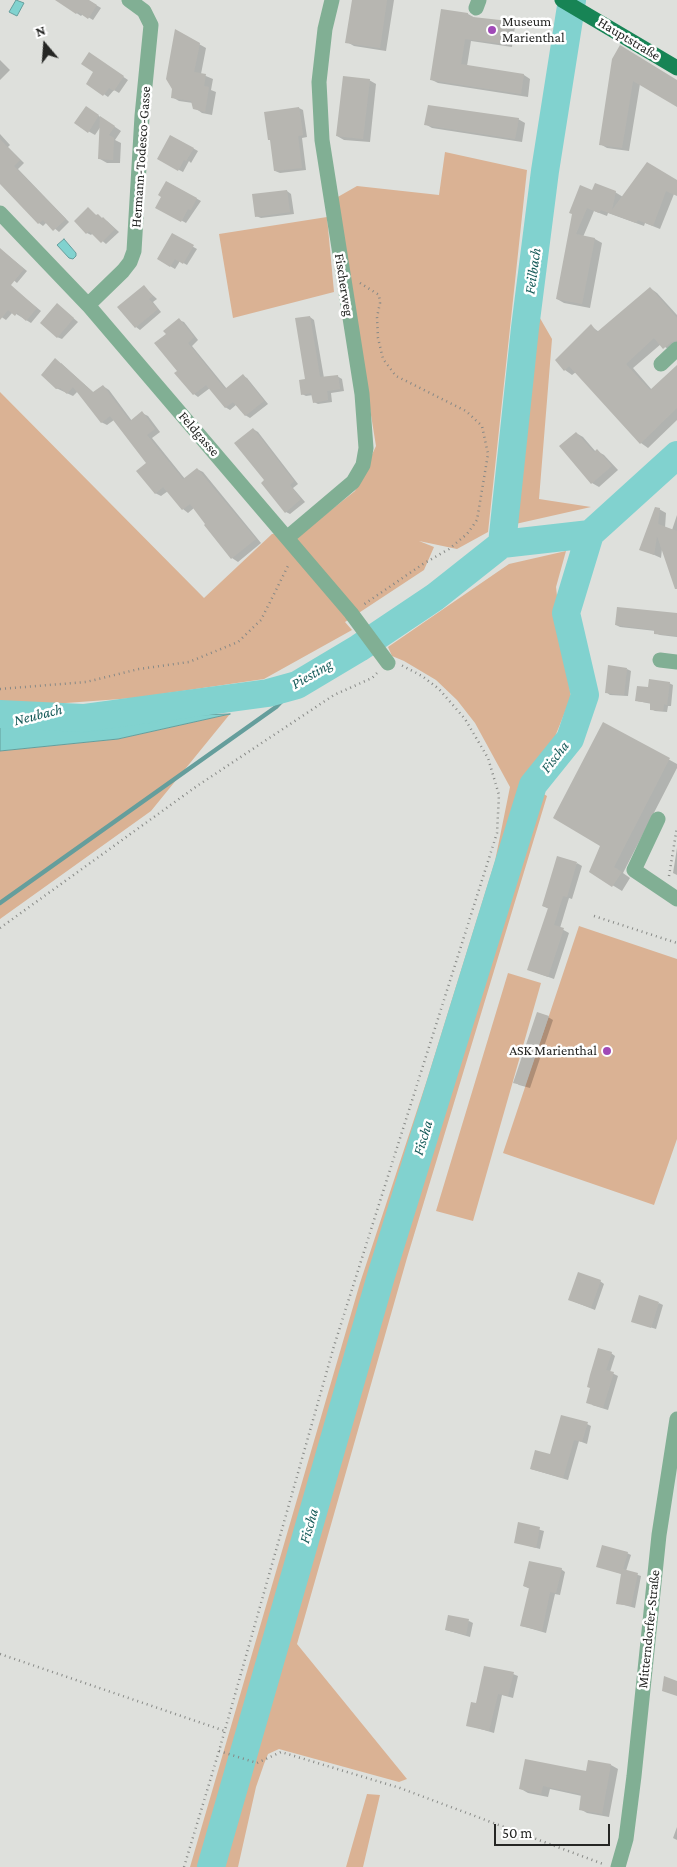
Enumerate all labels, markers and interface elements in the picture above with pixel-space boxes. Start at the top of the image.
place label: Museum Marienthal [502,14,565,46]
street label: Hauptstraße [595,14,663,64]
north arrow [20,20,70,70]
text: N [33,22,47,40]
marker: Museum Marienthal [486,24,498,36]
street label: Hermann-Todesco-Gasse [128,86,154,228]
water label: Feilbach [521,247,545,295]
street label: Fischerweg [331,252,357,318]
street label: Feldgasse [175,408,223,460]
water label: Piesting [288,655,336,693]
water label: Neubach [12,700,64,730]
water label: Fischa [537,737,573,777]
place label: ASK Marienthal [509,1043,597,1059]
marker: ASK Marienthal [601,1045,613,1057]
water label: Fischa [409,1118,437,1158]
water label: Fischa [295,1506,323,1546]
street label: Mitterndorfer-Straße [634,1569,664,1689]
scale bar [497,1814,613,1846]
text: 50 m [502,1825,532,1841]

